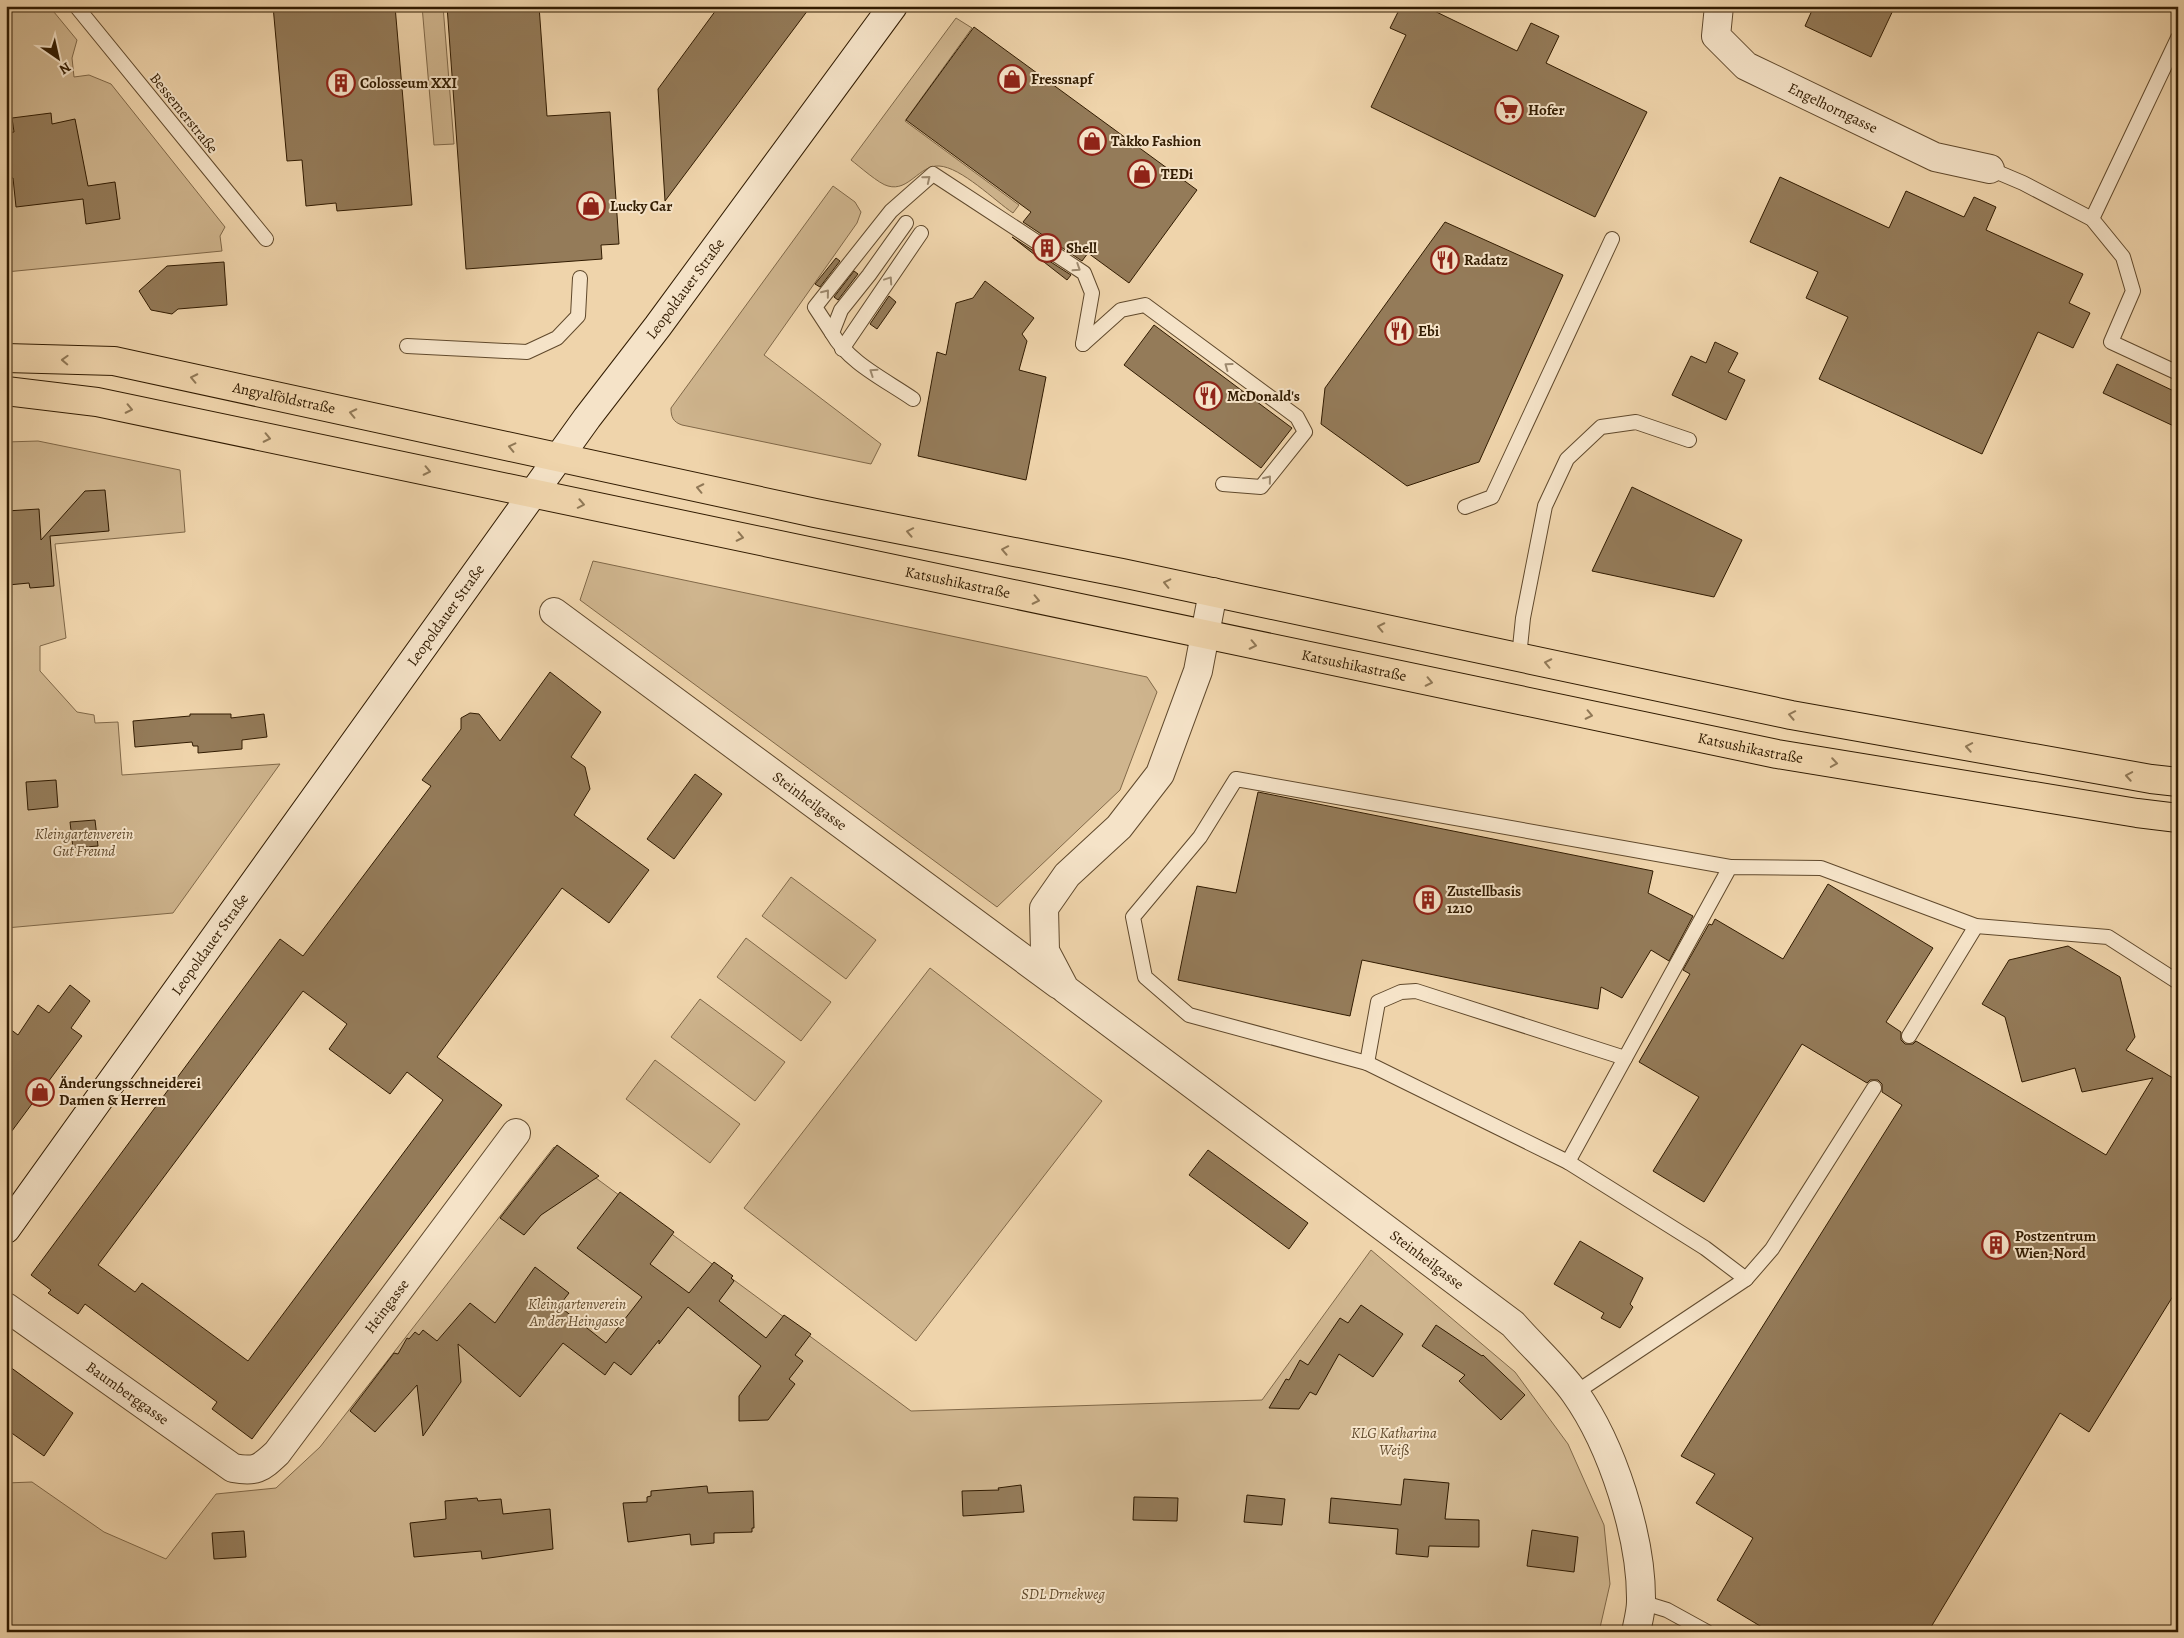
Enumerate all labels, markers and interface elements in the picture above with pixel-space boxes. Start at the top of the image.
north arrow [32,32,82,82]
text: N [55,58,75,79]
shop icon: Fressnapf [997,64,1027,94]
street label: Bessemerstraße [145,68,223,158]
building icon: Colosseum XXI [326,68,356,98]
place label: Fressnapf [1031,69,1095,89]
place label: Colosseum XXI [360,73,457,93]
street label: Engelhorngasse [1785,78,1881,138]
supermarket icon: Hofer [1494,95,1524,125]
place label: Hofer [1528,100,1565,120]
shop icon: Takko Fashion [1077,126,1107,156]
place label: Takko Fashion [1111,131,1202,151]
shop icon: TEDi [1127,159,1157,189]
place label: TEDi [1161,164,1194,184]
one-way arrow [922,176,931,185]
shop icon: Lucky Car [576,191,606,221]
place label: Lucky Car [610,196,673,216]
building icon: Shell [1032,233,1062,263]
street label: Leopoldauer Straße [641,234,729,343]
place label: Shell [1066,238,1097,258]
restaurant icon: Radatz [1430,245,1460,275]
place label: Radatz [1464,250,1508,270]
one-way arrow [1071,262,1081,271]
one-way arrow [883,276,892,286]
one-way arrow [821,290,829,299]
restaurant icon: Ebi [1384,316,1414,346]
place label: Ebi [1418,321,1440,341]
one-way arrow [61,354,69,365]
one-way arrow [1225,364,1234,372]
one-way arrow [869,369,878,378]
one-way arrow [190,374,199,384]
street label: Angyalföldstraße [230,377,337,419]
restaurant icon: McDonald's [1193,381,1223,411]
place label: McDonald's [1227,386,1300,406]
one-way arrow [125,403,134,414]
one-way arrow [349,408,358,419]
one-way arrow [263,432,272,442]
one-way arrow [508,442,516,453]
one-way arrow [422,465,431,475]
one-way arrow [1262,475,1271,484]
one-way arrow [696,483,704,494]
one-way arrow [577,498,586,508]
one-way arrow [906,527,915,537]
one-way arrow [736,531,745,542]
one-way arrow [1001,546,1010,556]
street label: Leopoldauer Straße [402,560,489,670]
street label: Katsushikastraße [903,562,1012,603]
one-way arrow [1163,578,1172,589]
one-way arrow [1032,594,1041,605]
one-way arrow [1377,622,1386,633]
one-way arrow [1249,640,1258,650]
street label: Katsushikastraße [1300,645,1409,686]
one-way arrow [1543,658,1552,669]
one-way arrow [1425,676,1434,687]
one-way arrow [1584,709,1593,720]
one-way arrow [1788,711,1797,721]
street label: Katsushikastraße [1696,728,1805,768]
one-way arrow [1965,742,1974,753]
one-way arrow [1829,758,1838,768]
street label: Steinheilgasse [769,767,851,835]
one-way arrow [2125,771,2134,781]
park label: Kleingartenverein Gut Freund [35,824,133,861]
place label: Zustellbasis 1210 [1447,881,1521,918]
building icon: Zustellbasis 1210 [1413,885,1443,915]
street label: Leopoldauer Straße [167,889,253,999]
place label: Änderungsschneiderei Damen & Herren [58,1073,201,1110]
shop icon: Änderungsschneiderei Damen & Herren [25,1077,55,1107]
street label: Steinheilgasse [1386,1225,1468,1294]
place label: Postzentrum Wien-Nord [2014,1226,2097,1263]
building icon: Postzentrum Wien-Nord [1981,1230,2011,1260]
street label: Heingasse [360,1275,414,1338]
park label: Kleingartenverein An der Heingasse [528,1294,626,1331]
street label: Baumberggasse [82,1357,173,1430]
park label: KLG Katharina Weiß [1351,1423,1437,1460]
park label: SDL Drnekweg [1021,1584,1105,1604]

